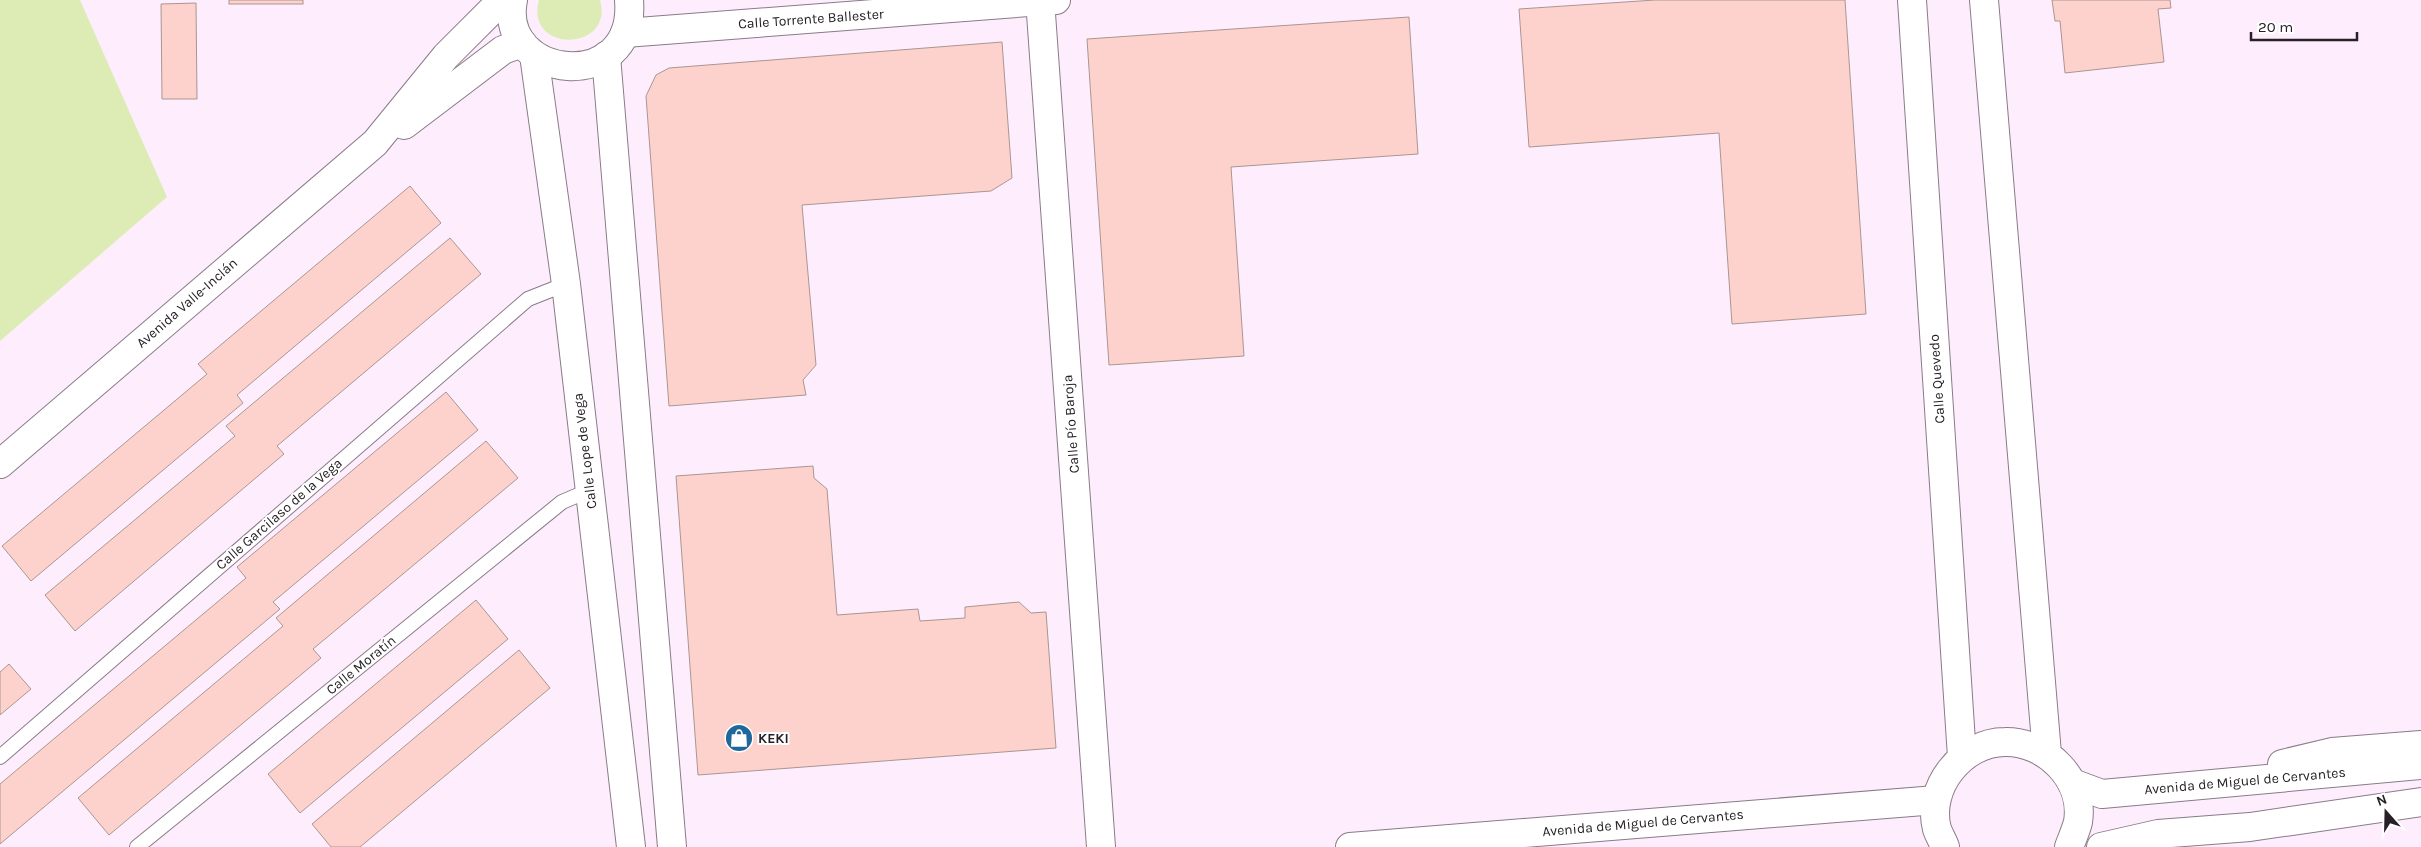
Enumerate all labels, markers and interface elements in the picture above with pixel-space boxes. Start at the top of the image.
street label: Calle Torrente Ballester [738,5,885,33]
scale bar [2251,10,2357,42]
text: 20 m [2258,18,2293,36]
street label: Avenida Valle-Inclán [133,254,241,352]
street label: Calle Quevedo [1925,334,1949,424]
street label: Calle Pío Baroja [1059,374,1083,474]
street label: Calle Lope de Vega [569,392,601,510]
street label: Calle Garcilaso de la Vega [212,455,346,573]
street label: Calle Moratín [323,632,399,698]
shop icon: KEKI [724,723,754,753]
place label: KEKI [758,730,789,747]
street label: Avenida de Miguel de Cervantes [2144,764,2346,798]
north arrow [2361,787,2411,837]
text: N [2374,791,2389,810]
street label: Avenida de Miguel de Cervantes [1542,806,1744,840]

